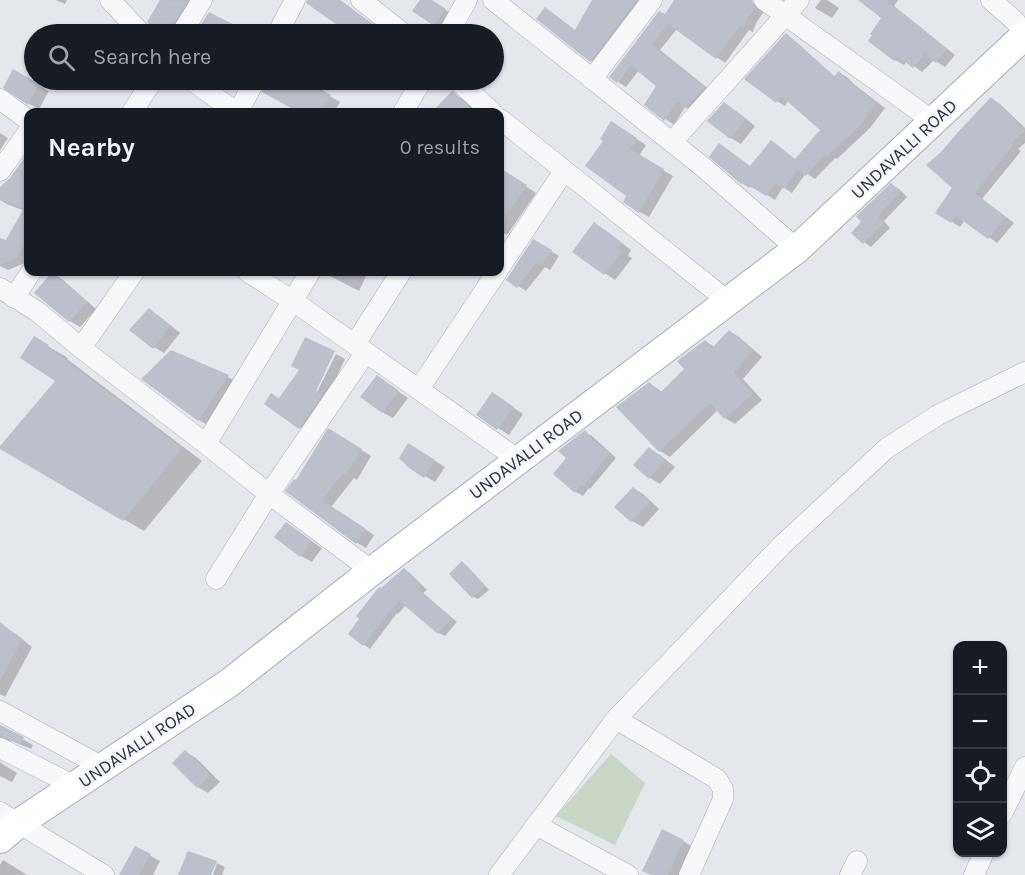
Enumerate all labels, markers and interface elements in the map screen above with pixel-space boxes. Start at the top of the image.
search box [24,24,504,90]
icon: search [45,41,78,74]
text: Search here [93,44,211,70]
street label: UNDAVALLI ROAD [847,94,961,204]
text: Nearby [48,132,135,163]
text: 0 results [400,136,480,159]
street label: UNDAVALLI ROAD [465,404,587,504]
map controls [953,641,1007,857]
button: + [953,641,1007,695]
button: − [953,695,1007,749]
street label: UNDAVALLI ROAD [74,698,200,792]
button: locate [953,749,1007,803]
button: layers [953,803,1007,857]

